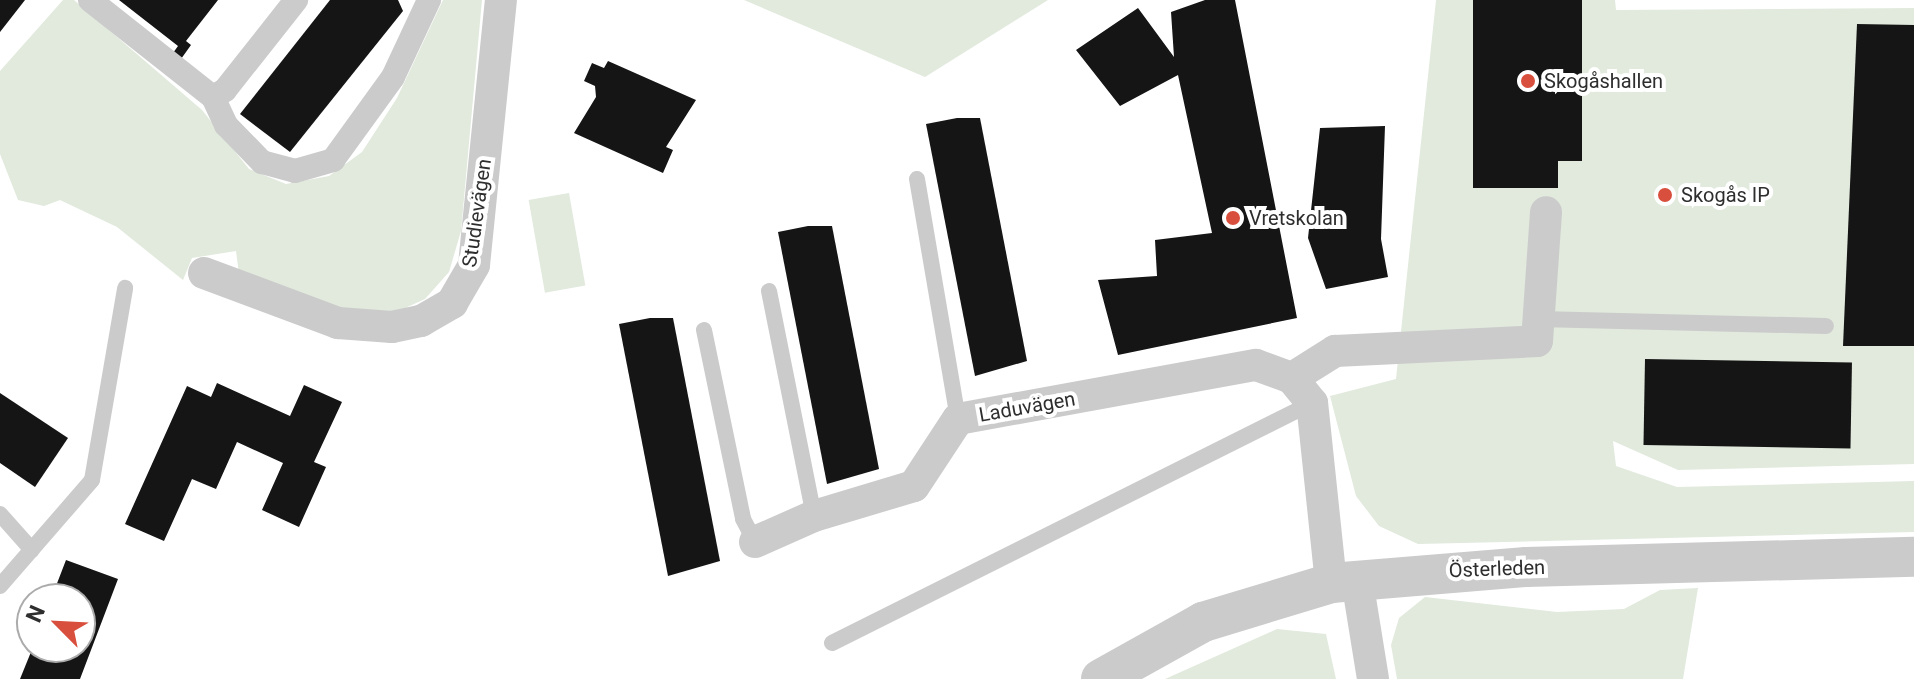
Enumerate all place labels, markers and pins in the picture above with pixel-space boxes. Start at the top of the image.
place label: Skogåshallen [1544,69,1663,93]
marker: Skogåshallen [1519,72,1537,90]
place label: Skogås IP [1681,183,1770,207]
marker: Skogås IP [1656,186,1674,204]
place label: Vretskolan [1249,206,1344,230]
marker: Vretskolan [1224,209,1242,227]

